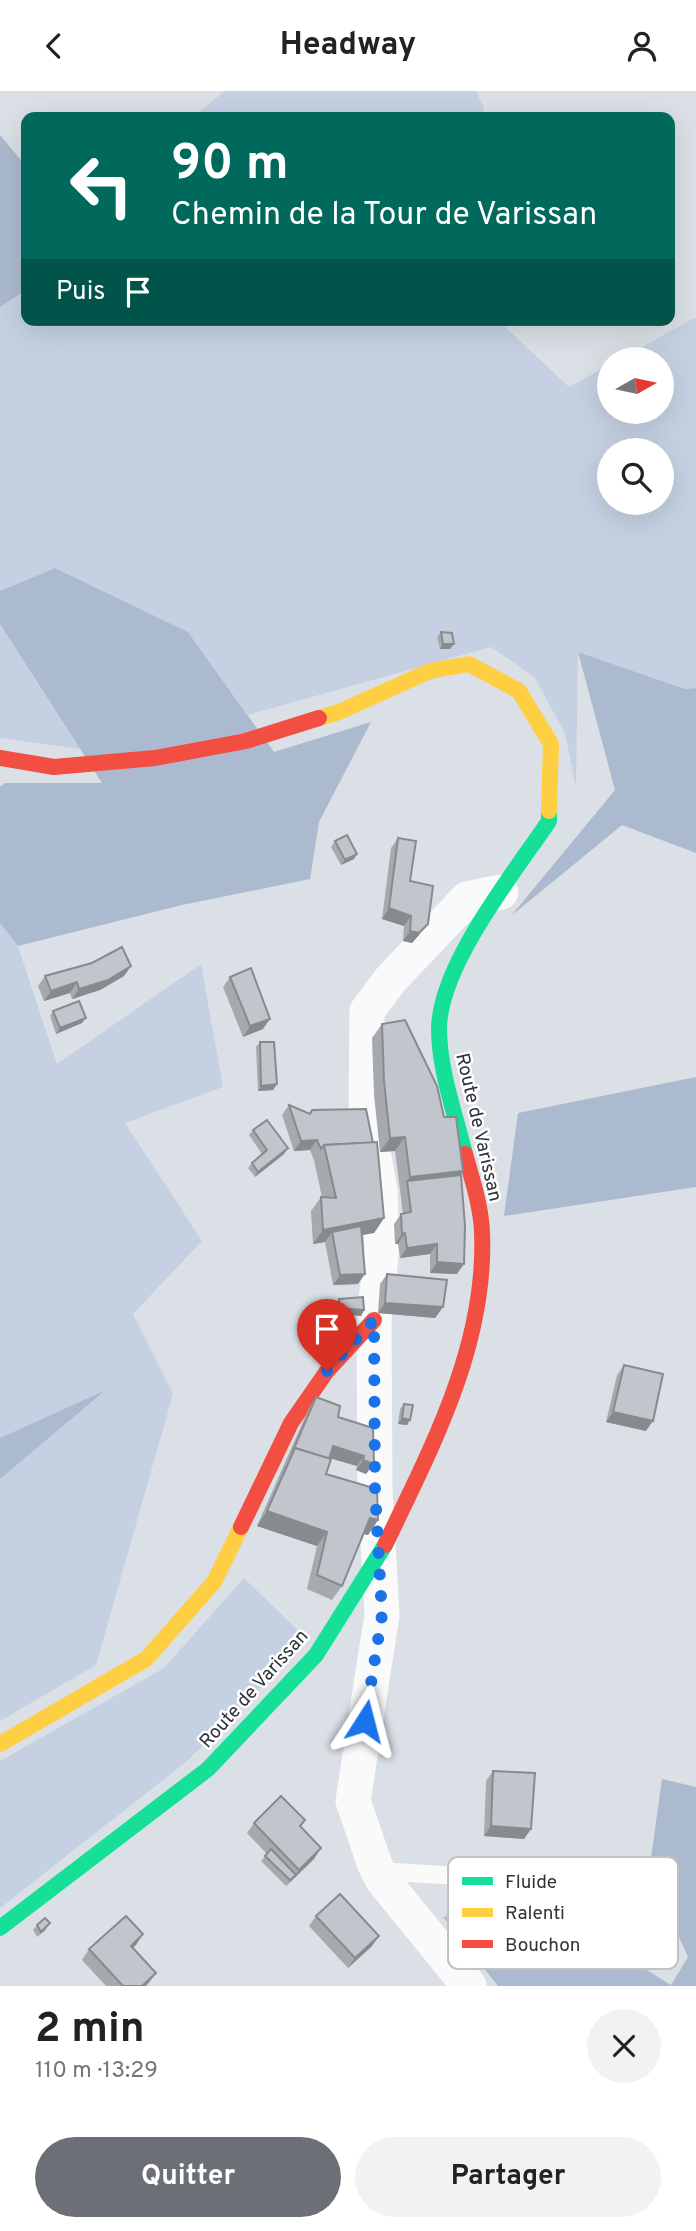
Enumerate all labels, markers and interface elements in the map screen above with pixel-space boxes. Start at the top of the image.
text: Headway [280,26,416,66]
icon: back [35,27,73,65]
icon: person [623,27,661,65]
text: 90 m [171,135,289,197]
icon: left [56,140,147,231]
text: Chemin de la Tour de Varissan [171,196,597,236]
icon: arrive [119,273,157,311]
text: Puis [56,276,105,309]
north arrow [597,347,674,423]
map controls [597,347,674,515]
button: search [597,438,674,515]
street label: Route de Varissan [449,1051,507,1204]
pin [297,1299,357,1371]
icon: arrive [308,1310,346,1348]
street label: Route de Varissan [195,1625,314,1754]
position arrow [328,1684,402,1758]
legend [448,1857,678,1969]
text: Fluide [505,1871,557,1895]
text: Ralenti [505,1902,565,1926]
text: Bouchon [505,1934,581,1958]
text: 2 min [35,2004,145,2057]
button: close [587,2009,661,2083]
text: 110 m · 13:29 [35,2057,158,2086]
button: Quitter [35,2137,341,2217]
button: Partager [355,2137,661,2217]

